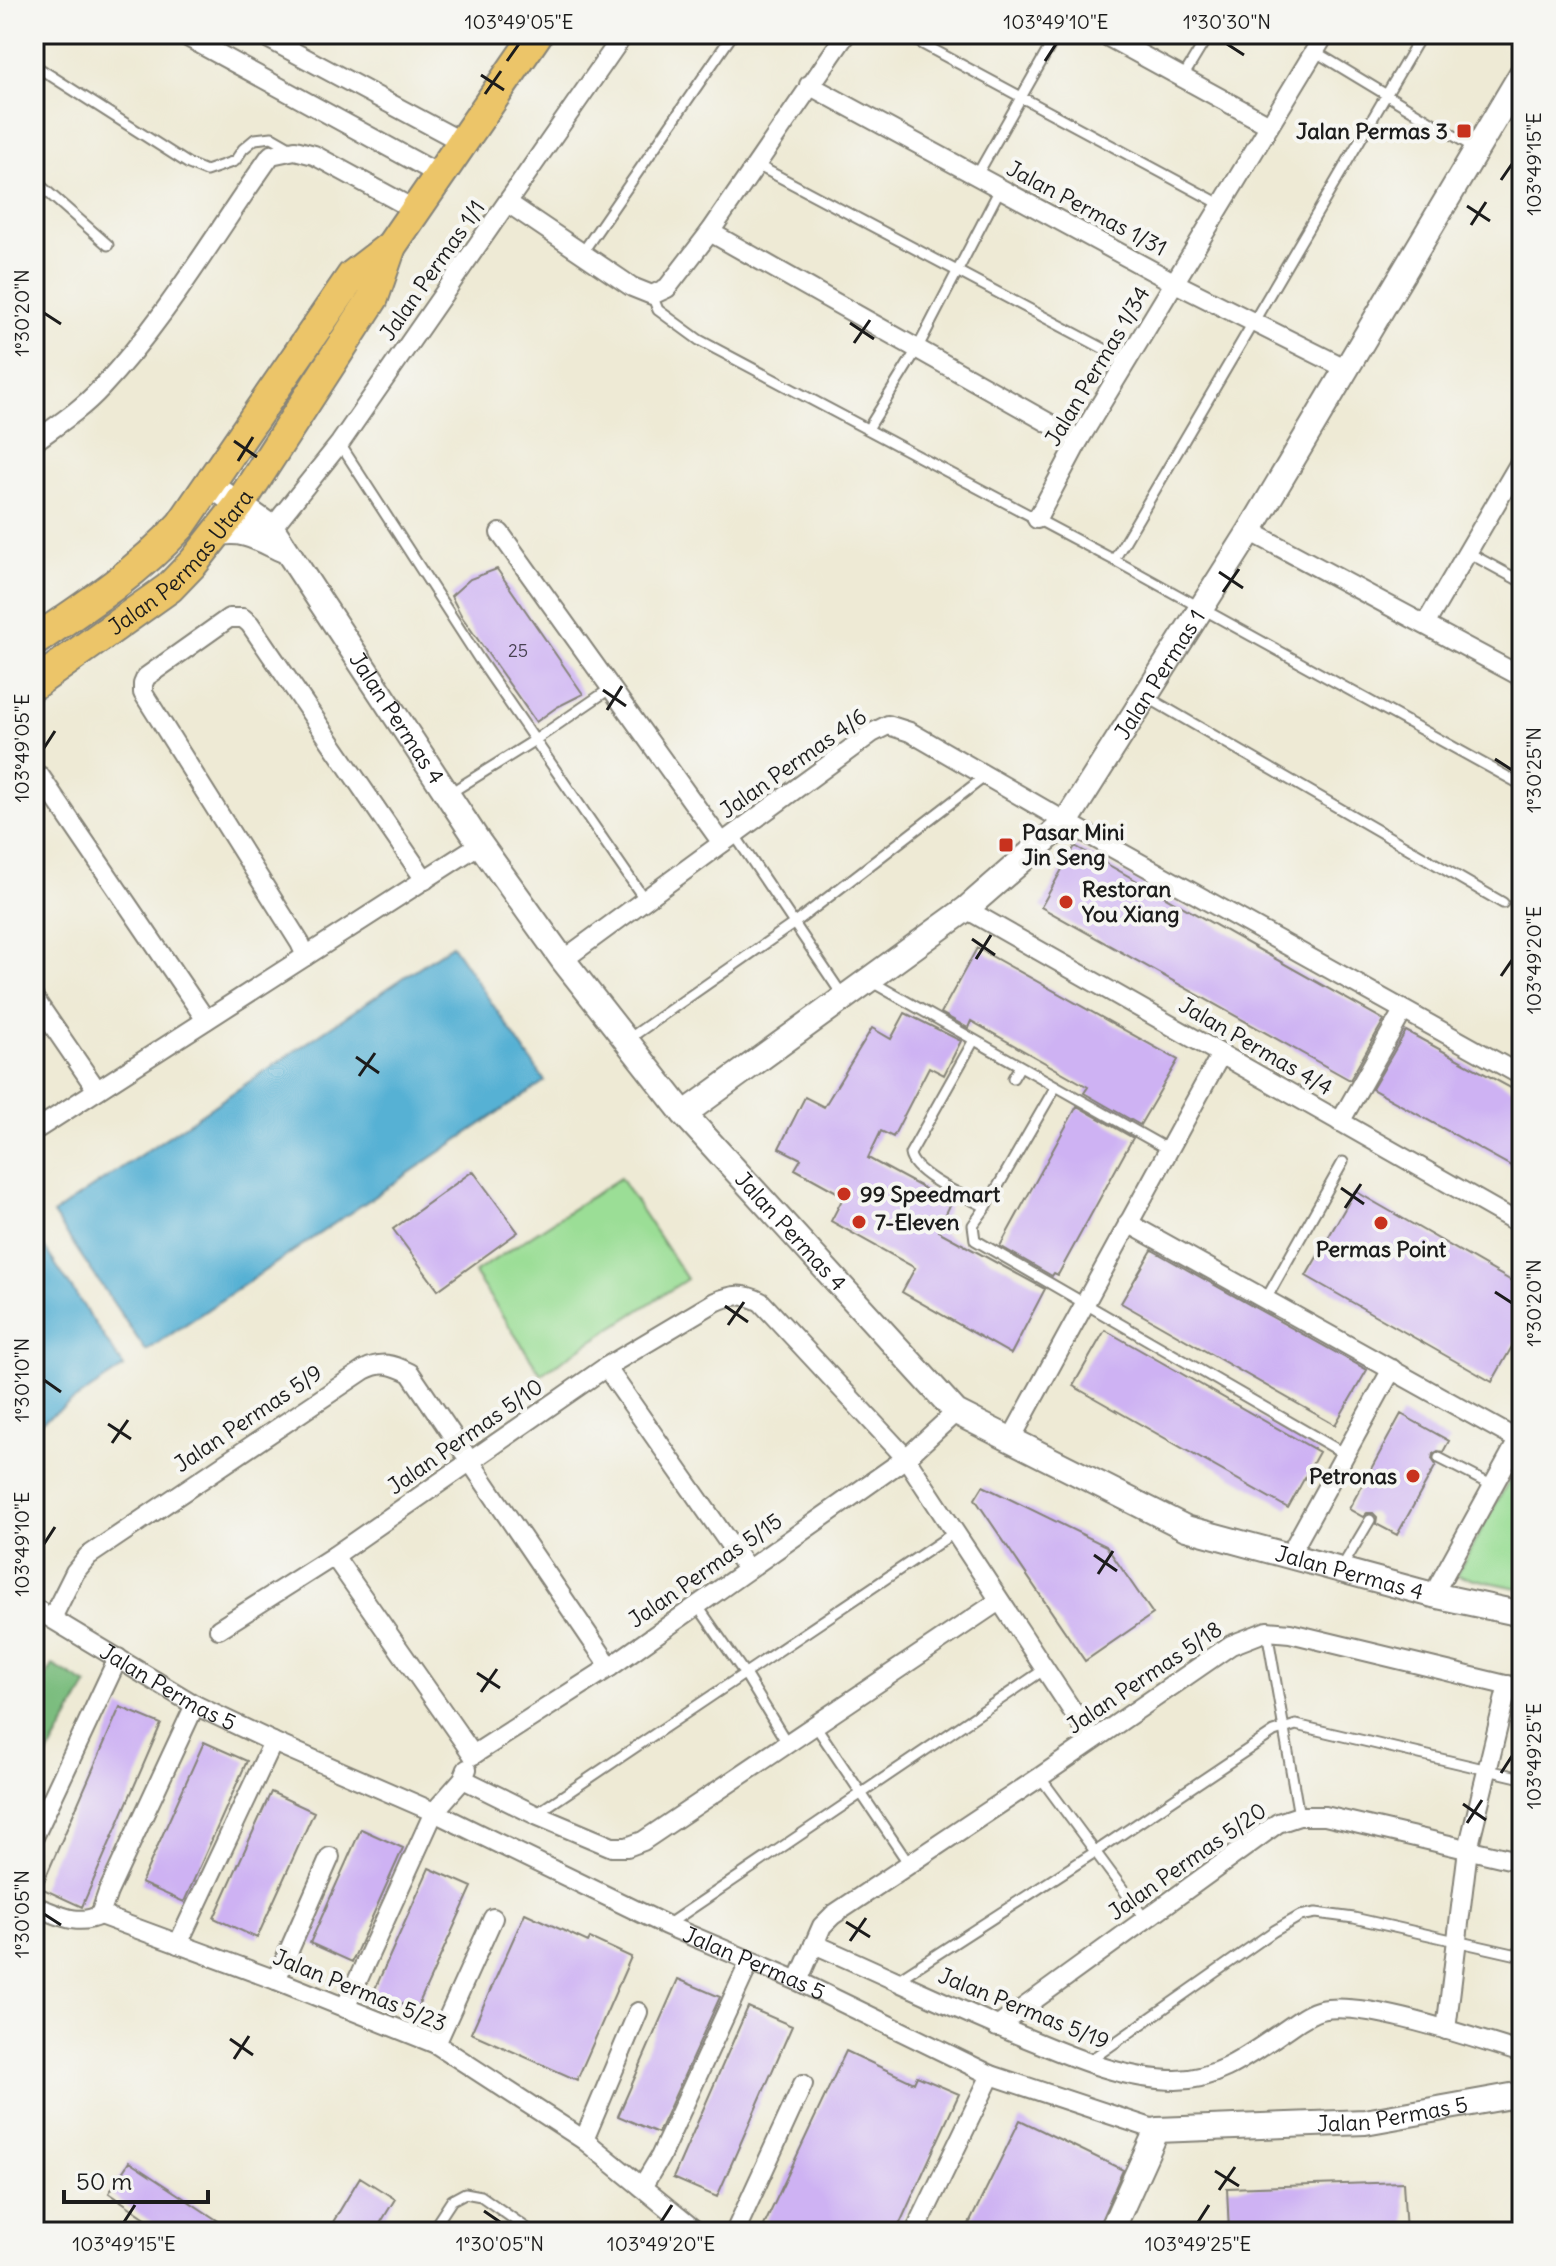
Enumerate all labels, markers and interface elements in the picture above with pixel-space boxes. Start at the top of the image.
text: 103°49'05"E [465,9,573,34]
text: 103°49'10"E [1003,9,1109,34]
text: 1°30'30"N [1183,9,1271,34]
text: 103°49'15"E [1521,112,1546,216]
place label: Jalan Permas 3 [1296,117,1448,145]
marker: Jalan Permas 3 [1455,122,1473,140]
street label: Jalan Permas 1/31 [1002,154,1172,262]
street label: Jalan Permas 1/1 [373,194,491,346]
text: 1°30'20"N [9,269,34,357]
street label: Jalan Permas 1/34 [1038,281,1156,451]
street label: Jalan Permas Utara [103,484,259,641]
street label: Jalan Permas 1 [1108,604,1211,744]
house number: 25 [508,639,528,662]
street label: Jalan Permas 4 [343,647,451,789]
text: 103°49'05"E [9,694,34,802]
street label: Jalan Permas 4/6 [714,702,872,824]
text: 1°30'25"N [1521,727,1546,813]
place label: Pasar Mini Jin Seng [1022,818,1124,871]
marker: Pasar Mini Jin Seng [997,836,1015,854]
place label: Restoran You Xiang [1081,875,1179,928]
marker: Restoran You Xiang [1057,893,1075,911]
text: 103°49'20"E [1521,906,1546,1014]
street label: Jalan Permas 4/4 [1174,991,1338,1101]
street label: Jalan Permas 4 [729,1165,853,1297]
place label: 99 Speedmart [860,1180,1001,1208]
marker: 99 Speedmart [835,1185,853,1203]
place label: 7-Eleven [875,1208,960,1236]
marker: 7-Eleven [850,1213,868,1231]
marker: Permas Point [1372,1214,1390,1232]
place label: Permas Point [1316,1235,1447,1263]
text: 1°30'20"N [1521,1259,1546,1347]
text: 1°30'10"N [9,1338,34,1422]
street label: Jalan Permas 5/9 [169,1358,327,1478]
street label: Jalan Permas 5/10 [382,1372,548,1500]
place label: Petronas [1309,1462,1397,1490]
marker: Petronas [1404,1467,1422,1485]
text: 103°49'10"E [9,1491,34,1597]
street label: Jalan Permas 5/15 [623,1506,787,1634]
street label: Jalan Permas 4 [1272,1539,1427,1606]
street label: Jalan Permas 5/18 [1061,1615,1227,1739]
street label: Jalan Permas 5 [95,1637,241,1737]
text: 103°49'25"E [1521,1703,1546,1809]
street label: Jalan Permas 5/20 [1103,1796,1271,1926]
text: 1°30'05"N [9,1870,34,1958]
street label: Jalan Permas 5 [679,1920,830,2006]
street label: Jalan Permas 5/23 [269,1942,451,2038]
street label: Jalan Permas 5/19 [935,1961,1113,2055]
street label: Jalan Permas 5 [1316,2090,1470,2138]
scale bar [64,2154,208,2204]
text: 50 m [76,2166,132,2196]
text: 103°49'15"E [72,2231,176,2256]
text: 1°30'05"N [456,2231,544,2256]
text: 103°49'20"E [607,2231,715,2256]
text: 103°49'25"E [1145,2231,1251,2256]

